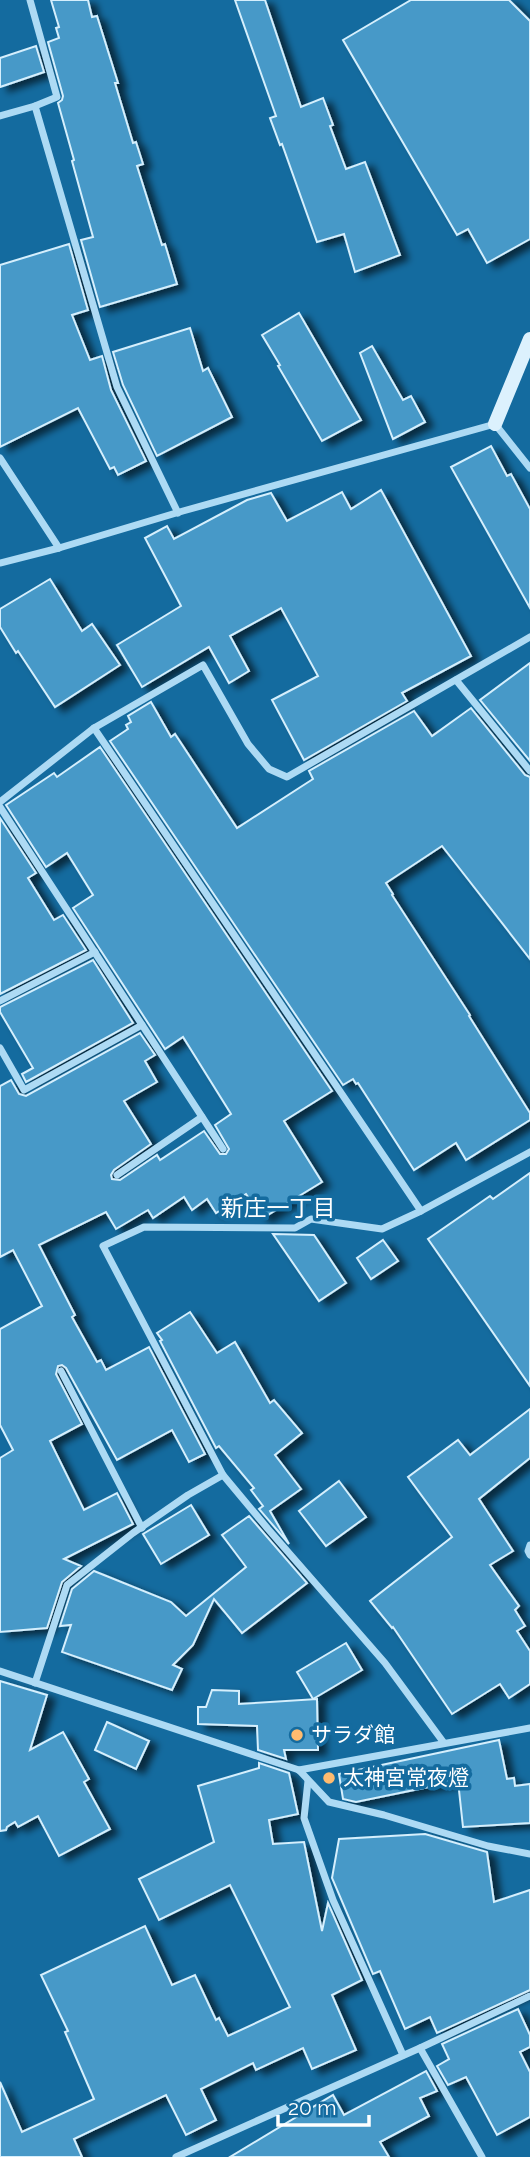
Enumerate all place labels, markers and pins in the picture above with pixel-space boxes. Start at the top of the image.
place label: サラダ館 [311,1722,395,1747]
marker: サラダ館 [289,1727,305,1743]
place label: 太神宮常夜燈 [343,1765,469,1790]
marker: 太神宮常夜燈 [321,1770,337,1786]

